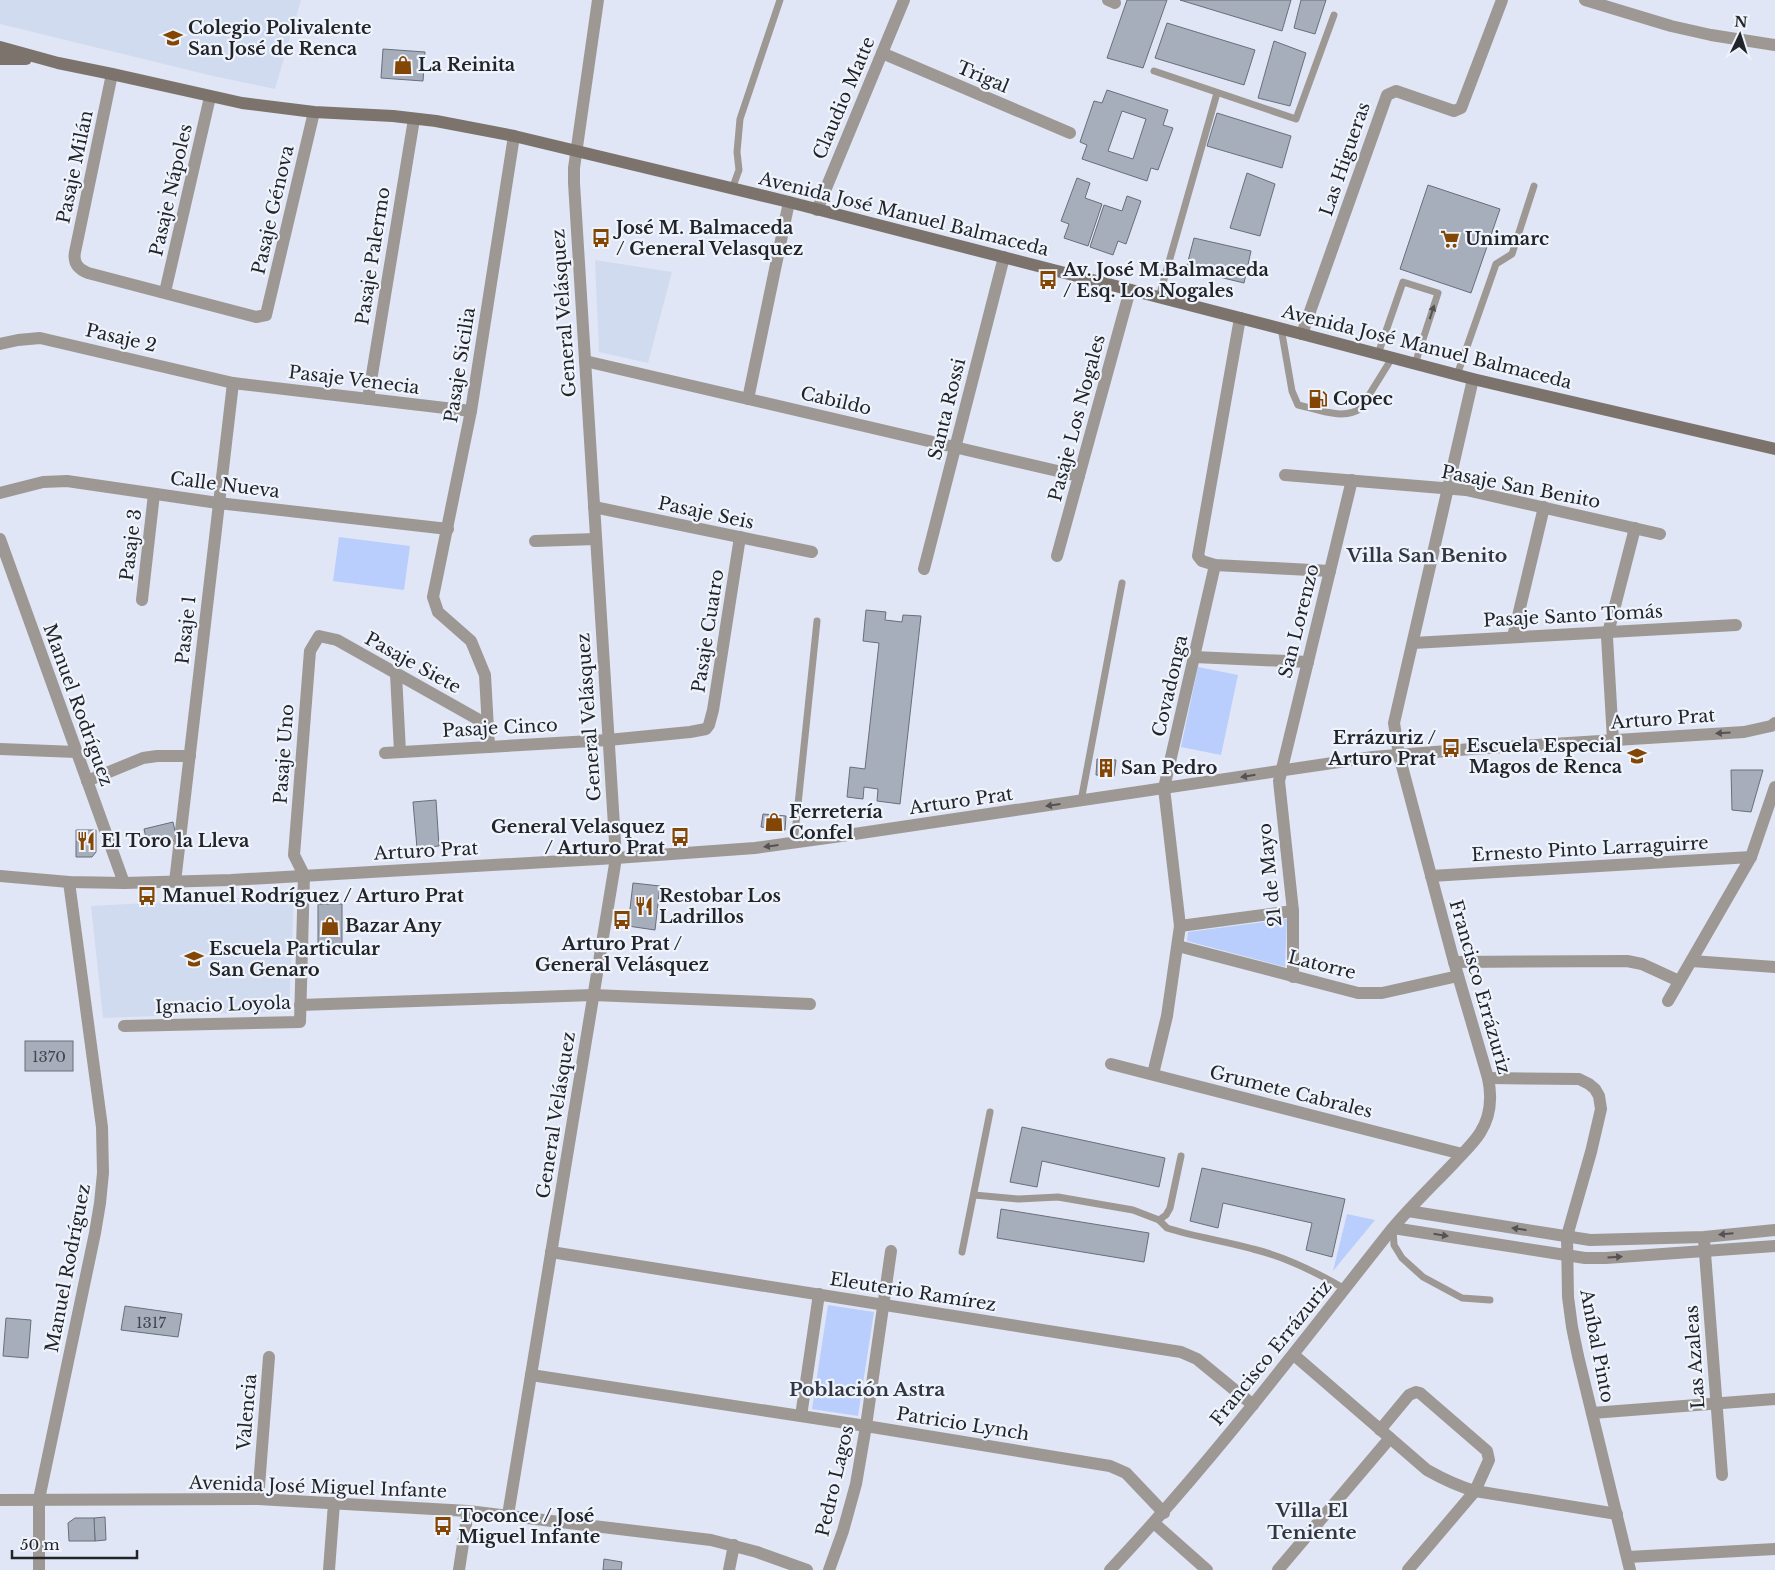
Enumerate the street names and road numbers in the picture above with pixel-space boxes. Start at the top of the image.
street label: Claudio Matte [808,33,880,163]
street label: Trigal [954,56,1013,98]
street label: Las Higueras [1315,99,1375,219]
street label: Pasaje Milán [52,108,98,226]
street label: Pasaje Nápoles [145,122,197,258]
street label: Pasaje Génova [247,143,299,277]
street label: Avenida José Manuel Balmaceda [756,167,1051,261]
street label: Pasaje Palermo [351,186,395,326]
street label: General Velásquez [547,228,581,398]
street label: Avenida José Manuel Balmaceda [1279,300,1574,394]
street label: Pasaje Sicilia [440,306,480,424]
street label: Pasaje 2 [83,319,159,357]
street label: Pasaje Los Nogales [1044,332,1110,504]
street label: Santa Rossi [924,356,970,462]
street label: Pasaje Venecia [287,361,421,399]
street label: Cabildo [798,382,874,420]
street label: Pasaje San Benito [1440,461,1602,513]
street label: Calle Nueva [169,467,281,503]
street label: Pasaje Seis [656,492,756,534]
street label: Pasaje 3 [116,508,146,582]
street label: San Lorenzo [1274,562,1324,680]
street label: Pasaje Cuatro [687,568,729,694]
street label: Pasaje 1 [171,594,201,666]
street label: Pasaje Santo Tomás [1483,600,1663,632]
street label: Manuel Rodríguez [38,621,118,789]
street label: Pasaje Siete [361,628,465,698]
street label: General Velásquez [572,632,606,802]
street label: Covadonga [1148,633,1192,739]
street label: Pasaje Uno [270,703,298,805]
street label: Arturo Prat [1609,704,1716,734]
street label: Pasaje Cinco [442,714,558,742]
street label: Arturo Prat [907,783,1014,819]
street label: 21 de Mayo [1254,822,1286,928]
street label: Ernesto Pinto Larraguirre [1471,832,1709,866]
street label: Arturo Prat [372,837,479,865]
street label: Francisco Errázuriz [1445,897,1515,1077]
street label: Latorre [1286,946,1358,984]
street label: Ignacio Loyola [155,992,291,1018]
street label: General Velásquez [532,1030,580,1200]
street label: Grumete Cabrales [1207,1061,1375,1123]
street label: Manuel Rodríguez [41,1182,95,1354]
street label: Eleuterio Ramírez [828,1268,998,1316]
street label: Francisco Errázuriz [1206,1276,1336,1430]
street label: Aníbal Pinto [1575,1286,1619,1405]
street label: Las Azaleas [1680,1304,1710,1410]
street label: Valencia [233,1373,261,1452]
street label: Patricio Lynch [895,1403,1031,1445]
street label: Pedro Lagos [812,1423,858,1539]
street label: Avenida José Miguel Infante [188,1471,447,1502]

